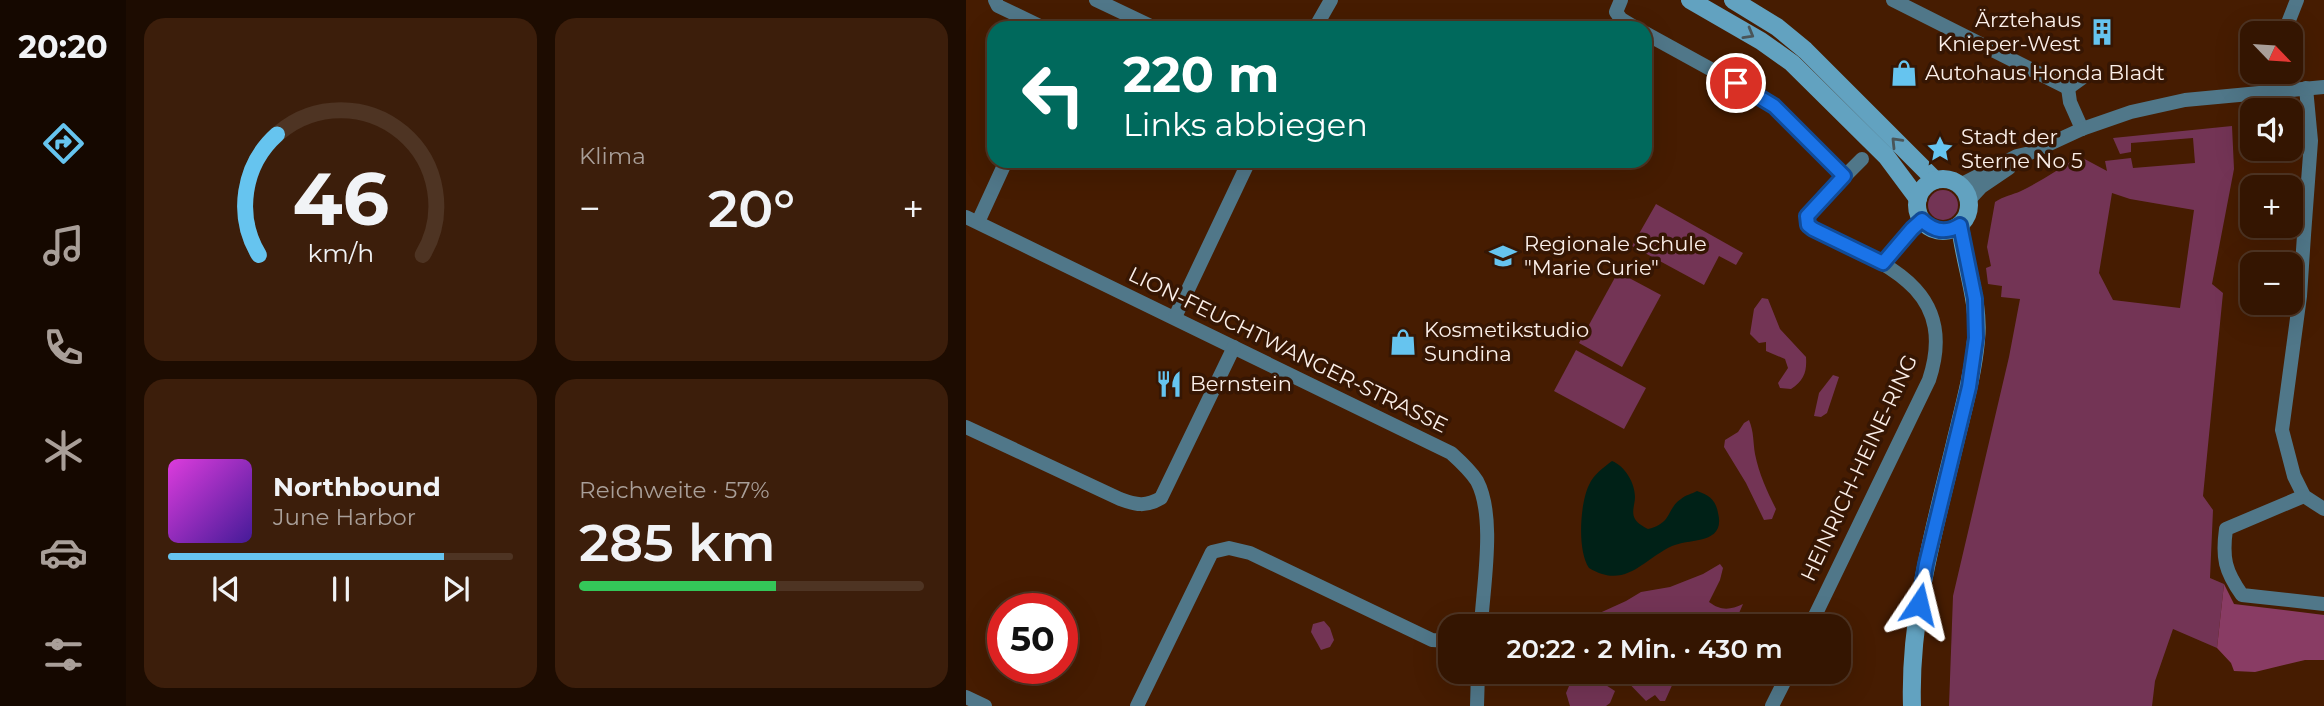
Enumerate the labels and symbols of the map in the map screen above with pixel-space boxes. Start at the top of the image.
place label: Ärztehaus Knieper-West [1937,7,2081,56]
building icon: Ärztehaus Knieper-West [2087,17,2117,47]
north arrow [2240,21,2303,84]
one-way arrow [1742,26,1755,39]
pin [1706,53,1766,113]
shop icon: Autohaus Honda Bladt [1889,58,1919,88]
place label: Autohaus Honda Bladt [1925,60,2165,85]
place label: Stadt der Sterne No 5 [1961,124,2083,173]
place icon: Stadt der Sterne No 5 [1925,134,1955,164]
one-way arrow [1892,138,1905,151]
place label: Regionale Schule "Marie Curie" [1524,231,1707,280]
school or university icon: Regionale Schule "Marie Curie" [1488,241,1518,271]
street label: LION-FEUCHTWANGER-STRASSE [1125,261,1452,438]
place label: Kosmetikstudio Sundina [1424,317,1589,366]
shop icon: Kosmetikstudio Sundina [1388,327,1418,357]
street label: HEINRICH-HEINE-RING [1795,351,1922,585]
restaurant icon: Bernstein [1154,369,1184,399]
place label: Bernstein [1190,371,1292,396]
position arrow [1882,567,1956,641]
speed limit sign: 50 [987,593,1078,684]

